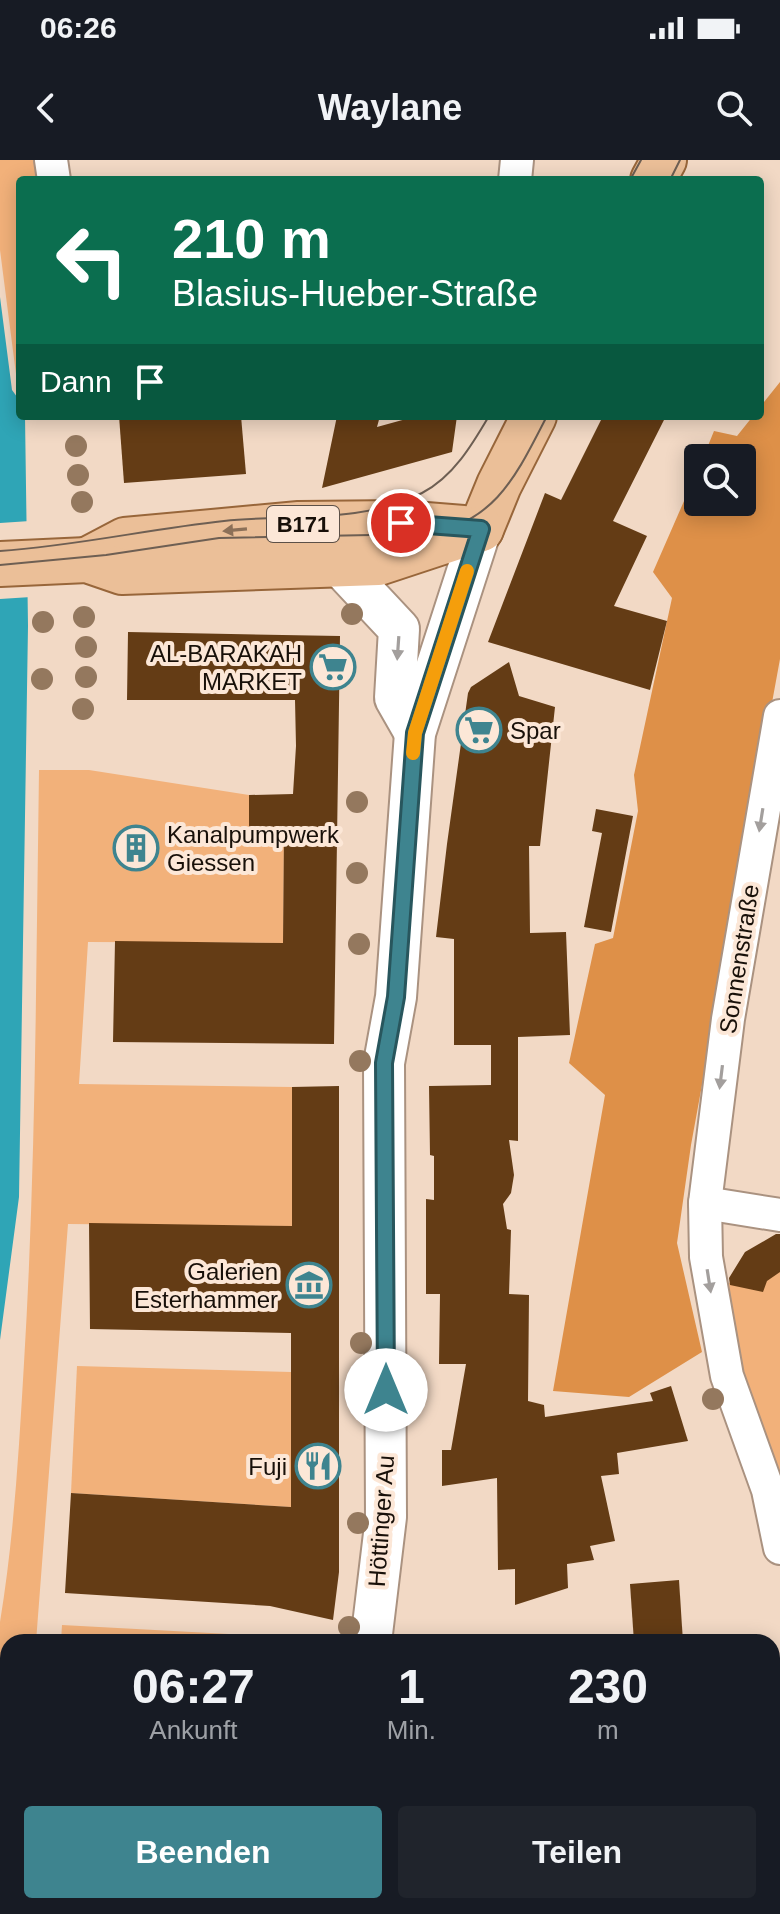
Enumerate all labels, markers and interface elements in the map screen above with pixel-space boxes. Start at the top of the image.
text: 06:26 [40,11,117,44]
icon: back [24,86,68,130]
icon: search [712,86,756,130]
text: Waylane [318,87,462,128]
text: 210 m [172,207,331,270]
icon: left [40,208,144,312]
text: Blasius-Hueber-Straße [172,273,538,314]
icon: arrive [128,360,172,404]
text: Dann [40,365,112,398]
map controls [684,444,756,516]
button: search [684,444,756,516]
pin [367,489,435,557]
icon: arrive [379,501,423,545]
road number: B171 [267,506,339,542]
one-way arrow [223,524,248,537]
one-way arrow [391,636,404,661]
place label: AL-BARAKAH MARKET [150,640,302,695]
supermarket icon: AL-BARAKAH MARKET [309,643,357,691]
supermarket icon: Spar [455,706,503,754]
place label: Spar [510,717,561,744]
one-way arrow [754,808,767,833]
place label: Kanalpumpwerk Giessen [167,821,340,876]
building icon: Kanalpumpwerk Giessen [112,824,160,872]
street label: Sonnenstraße [714,882,764,1036]
one-way arrow [714,1065,727,1090]
place label: Galerien Esterhammer [134,1258,278,1313]
museum icon: Galerien Esterhammer [285,1261,333,1309]
one-way arrow [703,1269,716,1294]
position arrow [344,1348,428,1432]
restaurant icon: Fuji [294,1442,342,1490]
place label: Fuji [248,1453,287,1480]
street label: Höttinger Au [363,1454,399,1588]
text: 06:27 [132,1660,255,1713]
text: 1 [398,1660,425,1713]
text: 230 [568,1660,648,1713]
text: Ankunft [149,1715,237,1745]
text: Min. [387,1715,436,1745]
text: m [597,1715,619,1745]
button: Beenden [24,1806,382,1898]
button: Teilen [398,1806,756,1898]

